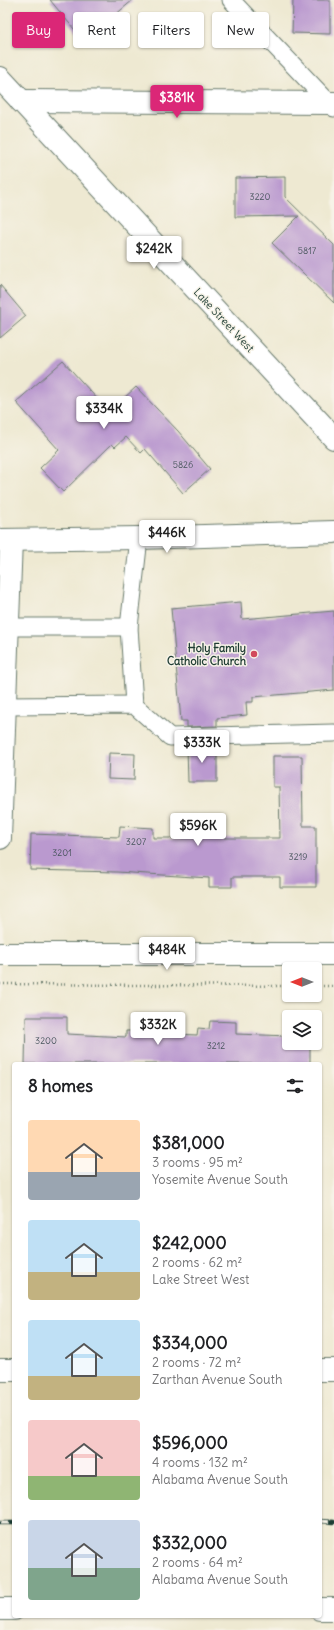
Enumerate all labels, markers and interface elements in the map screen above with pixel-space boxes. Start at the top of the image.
chip: Buy [12,12,65,48]
chip: Rent [73,12,130,48]
chip: Filters [138,12,204,48]
chip: New [212,12,269,48]
pin: $381K [149,85,205,119]
text: $381K [159,89,195,106]
house number: 3220 [250,191,271,202]
pin: $242K [126,236,182,270]
text: $242K [136,240,172,257]
house number: 5817 [298,245,317,256]
street label: Lake Street West [191,285,257,355]
pin: $334K [76,396,132,430]
text: $334K [85,400,123,417]
house number: 5826 [173,459,193,470]
pin: $446K [139,520,195,554]
text: $446K [148,524,186,541]
place label: Holy Family Catholic Church [167,641,247,668]
marker: Holy Family Catholic Church [249,649,259,659]
pin: $333K [174,730,230,764]
text: $333K [183,734,221,751]
pin: $596K [170,813,226,847]
text: $596K [179,817,217,834]
house number: 3207 [126,836,147,847]
house number: 3201 [52,847,72,858]
house number: 3219 [289,851,307,862]
pin: $484K [139,937,195,971]
text: $484K [148,941,186,958]
north arrow [282,962,322,1002]
map controls [282,962,322,1050]
button: layers [282,1010,322,1050]
pin: $332K [130,1012,186,1046]
text: $332K [139,1016,177,1033]
house number: 3200 [35,1035,57,1046]
house number: 3212 [207,1040,225,1051]
text: 8 homes [28,1075,93,1097]
icon: filters [284,1075,306,1097]
text: $381,000 [152,1132,225,1154]
icon: home [60,1136,108,1184]
text: 3 rooms · 95 m² [152,1154,243,1171]
text: Yosemite Avenue South [152,1171,288,1188]
text: $242,000 [152,1232,227,1254]
icon: home [60,1236,108,1284]
text: 2 rooms · 62 m² [152,1254,242,1271]
text: Lake Street West [152,1271,249,1288]
text: $334,000 [152,1332,228,1354]
icon: home [60,1336,108,1384]
text: 2 rooms · 72 m² [152,1354,241,1371]
text: Zarthan Avenue South [152,1371,283,1388]
text: $596,000 [152,1432,228,1454]
icon: home [60,1436,108,1484]
text: 4 rooms · 132 m² [152,1454,248,1471]
text: Alabama Avenue South [152,1471,288,1488]
text: $332,000 [152,1532,227,1554]
icon: home [60,1536,108,1584]
text: 2 rooms · 64 m² [152,1554,243,1571]
text: Alabama Avenue South [152,1571,288,1588]

